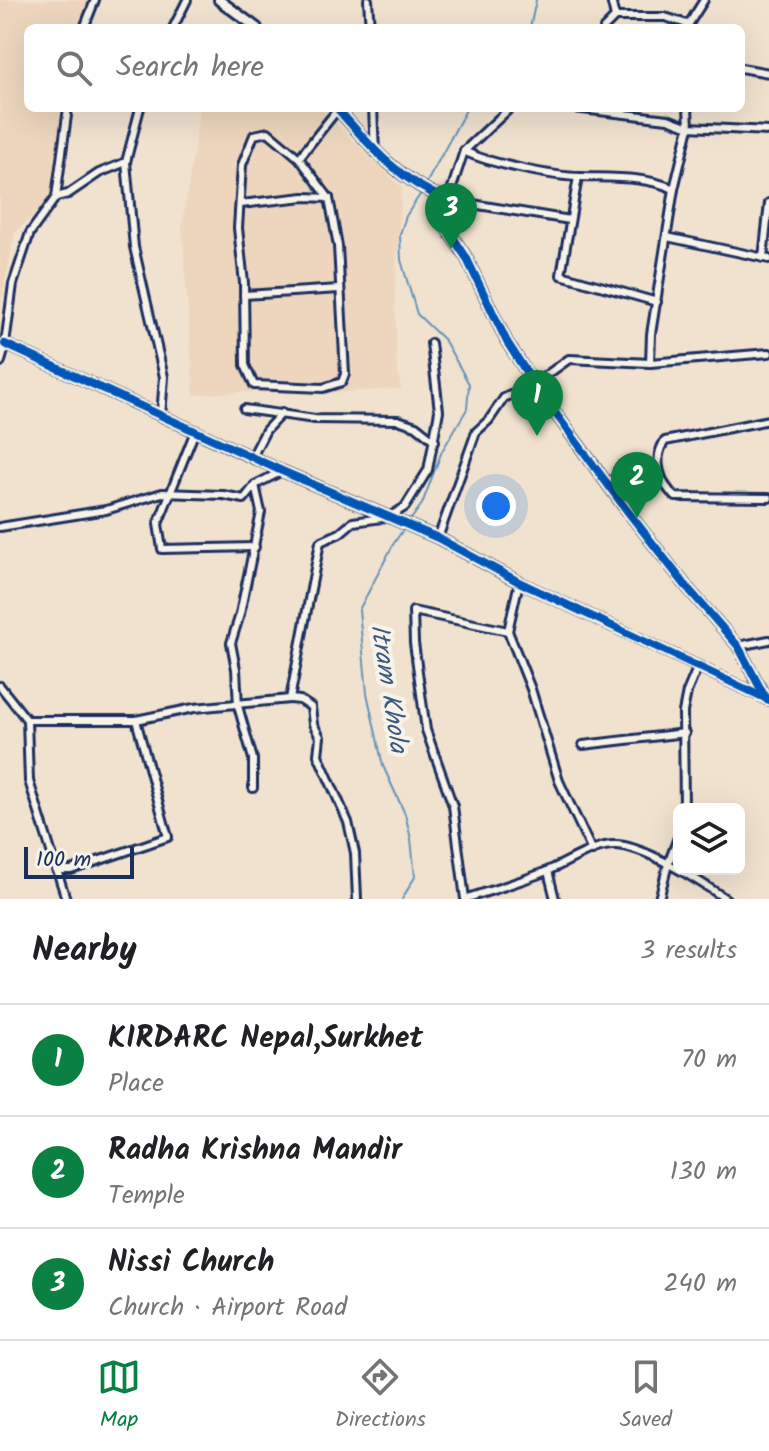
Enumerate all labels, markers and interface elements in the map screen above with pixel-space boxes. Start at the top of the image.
search box [24,24,745,112]
text: Search here [116,44,264,92]
icon: search [52,46,96,90]
pin: 3 [425,183,477,249]
pin: 1 [511,370,563,436]
pin: 2 [611,452,663,518]
your location [476,486,516,526]
water label: Itram Khola [357,621,419,757]
map controls [673,803,745,875]
button: layers [673,803,745,875]
scale bar [24,843,134,879]
text: 100 m [36,843,91,878]
text: Nearby [32,924,137,978]
text: 3 results [640,930,737,972]
text: KIRDARC Nepal,Surkhet [108,1015,423,1063]
text: 1 [54,1039,62,1081]
text: 70 m [681,1039,737,1081]
text: Place [108,1063,164,1105]
text: Radha Krishna Mandir [108,1127,402,1175]
text: 2 [50,1151,66,1193]
text: 130 m [670,1151,737,1193]
text: Temple [108,1175,185,1217]
text: Nissi Church [108,1239,275,1287]
text: 3 [51,1263,65,1305]
text: 240 m [663,1263,737,1305]
text: Church · Airport Road [108,1287,347,1329]
tab: Map [97,1355,141,1438]
tab: Directions [335,1355,426,1438]
tab: Saved [620,1355,672,1438]

